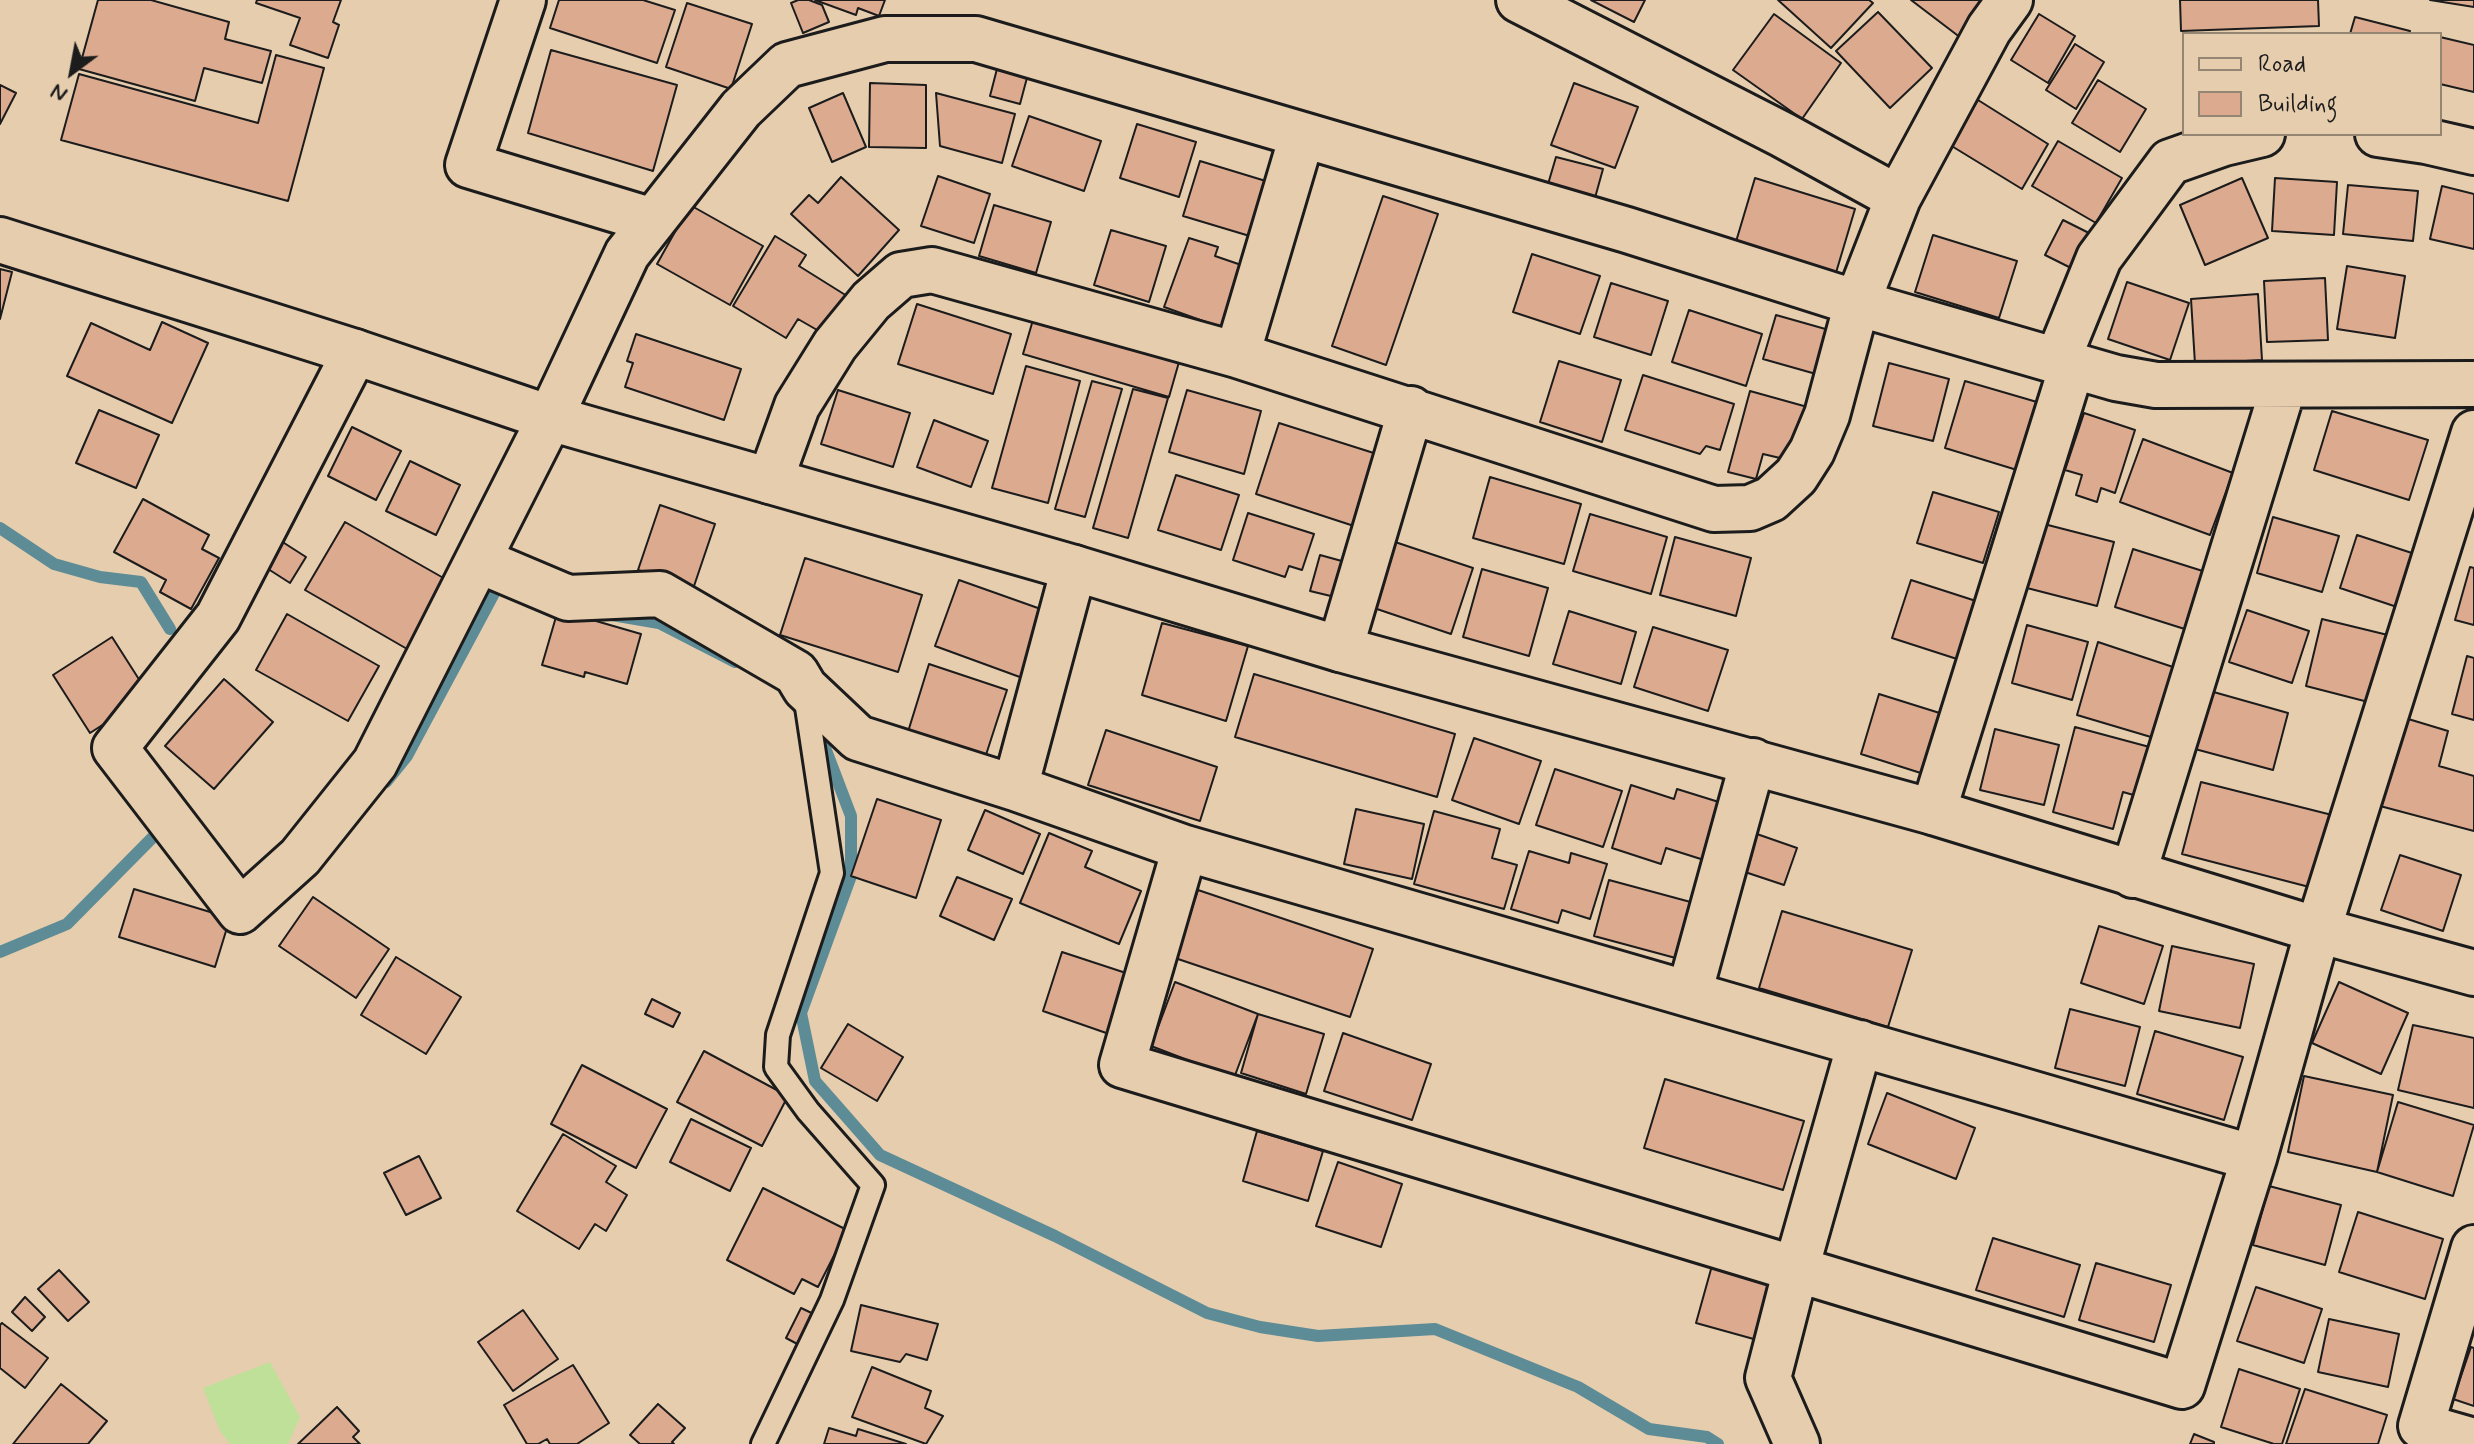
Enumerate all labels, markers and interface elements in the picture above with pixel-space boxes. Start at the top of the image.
north arrow [32,32,112,112]
legend [2182,32,2442,136]
text: Road [2258,49,2306,80]
text: N [46,77,73,108]
text: Building [2258,89,2338,120]

